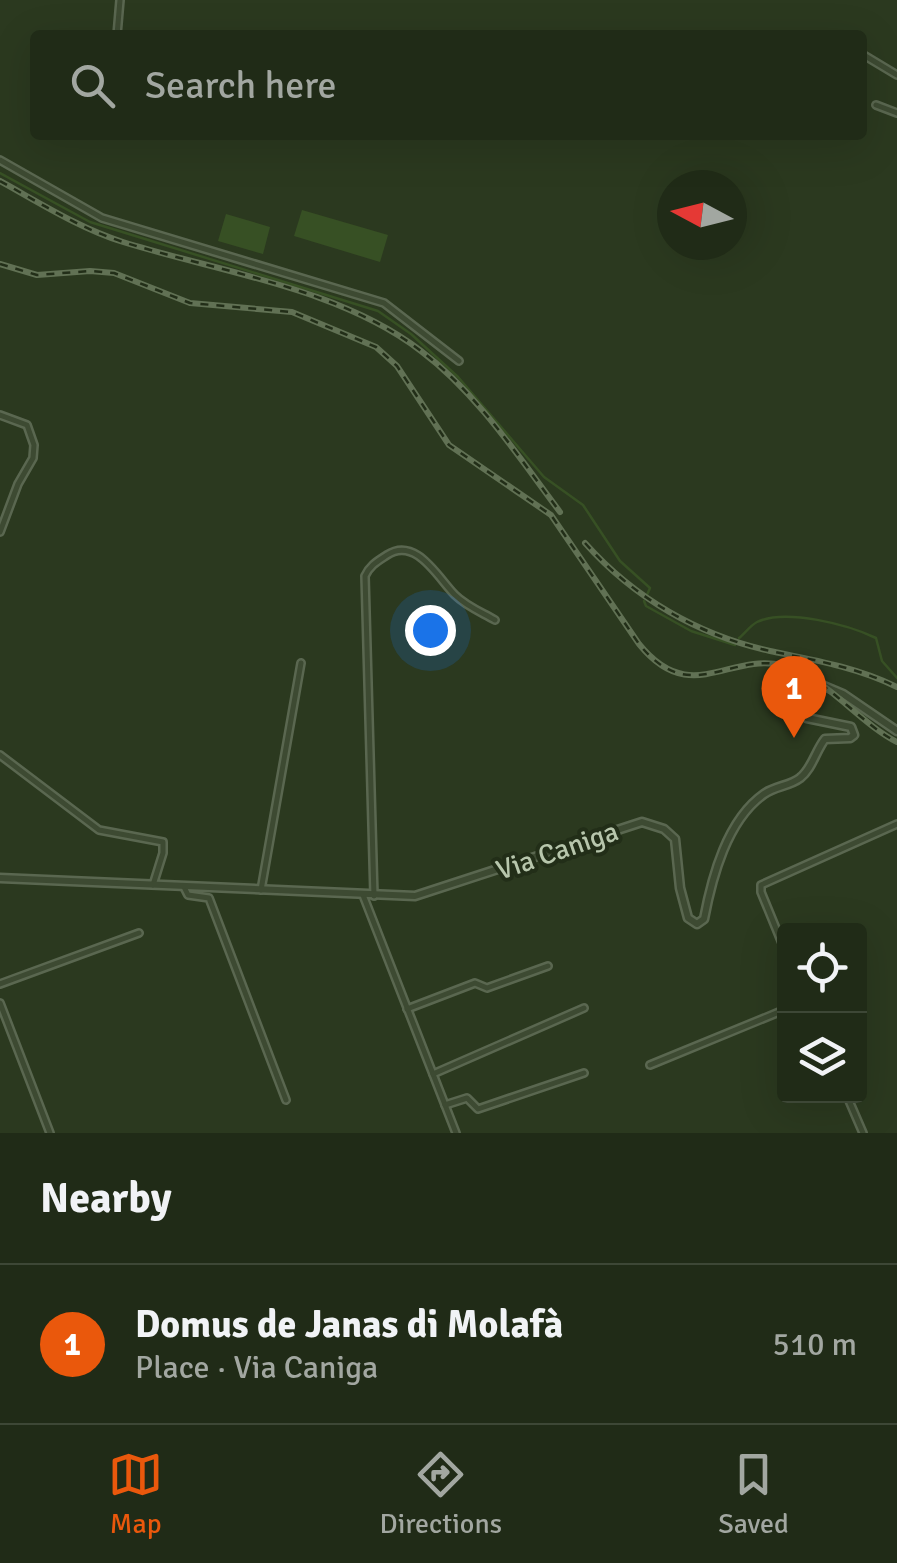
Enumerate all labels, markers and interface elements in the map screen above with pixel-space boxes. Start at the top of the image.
search box [30,30,867,140]
icon: search [65,58,120,113]
text: Search here [145,62,337,109]
north arrow [657,170,747,260]
your location [405,605,456,656]
pin: 1 [762,656,826,738]
street label: Via Caniga [492,814,623,888]
map controls [777,923,867,1103]
button: locate [777,923,867,1013]
button: layers [777,1013,867,1103]
text: Nearby [40,1173,172,1224]
text: Domus de Janas di Molafà [135,1301,563,1348]
text: 1 [64,1325,81,1364]
text: 510 m [773,1325,857,1364]
text: Place · Via Caniga [135,1348,378,1387]
tab: Map [108,1447,163,1541]
tab: Directions [380,1447,502,1541]
tab: Saved [718,1447,789,1541]

